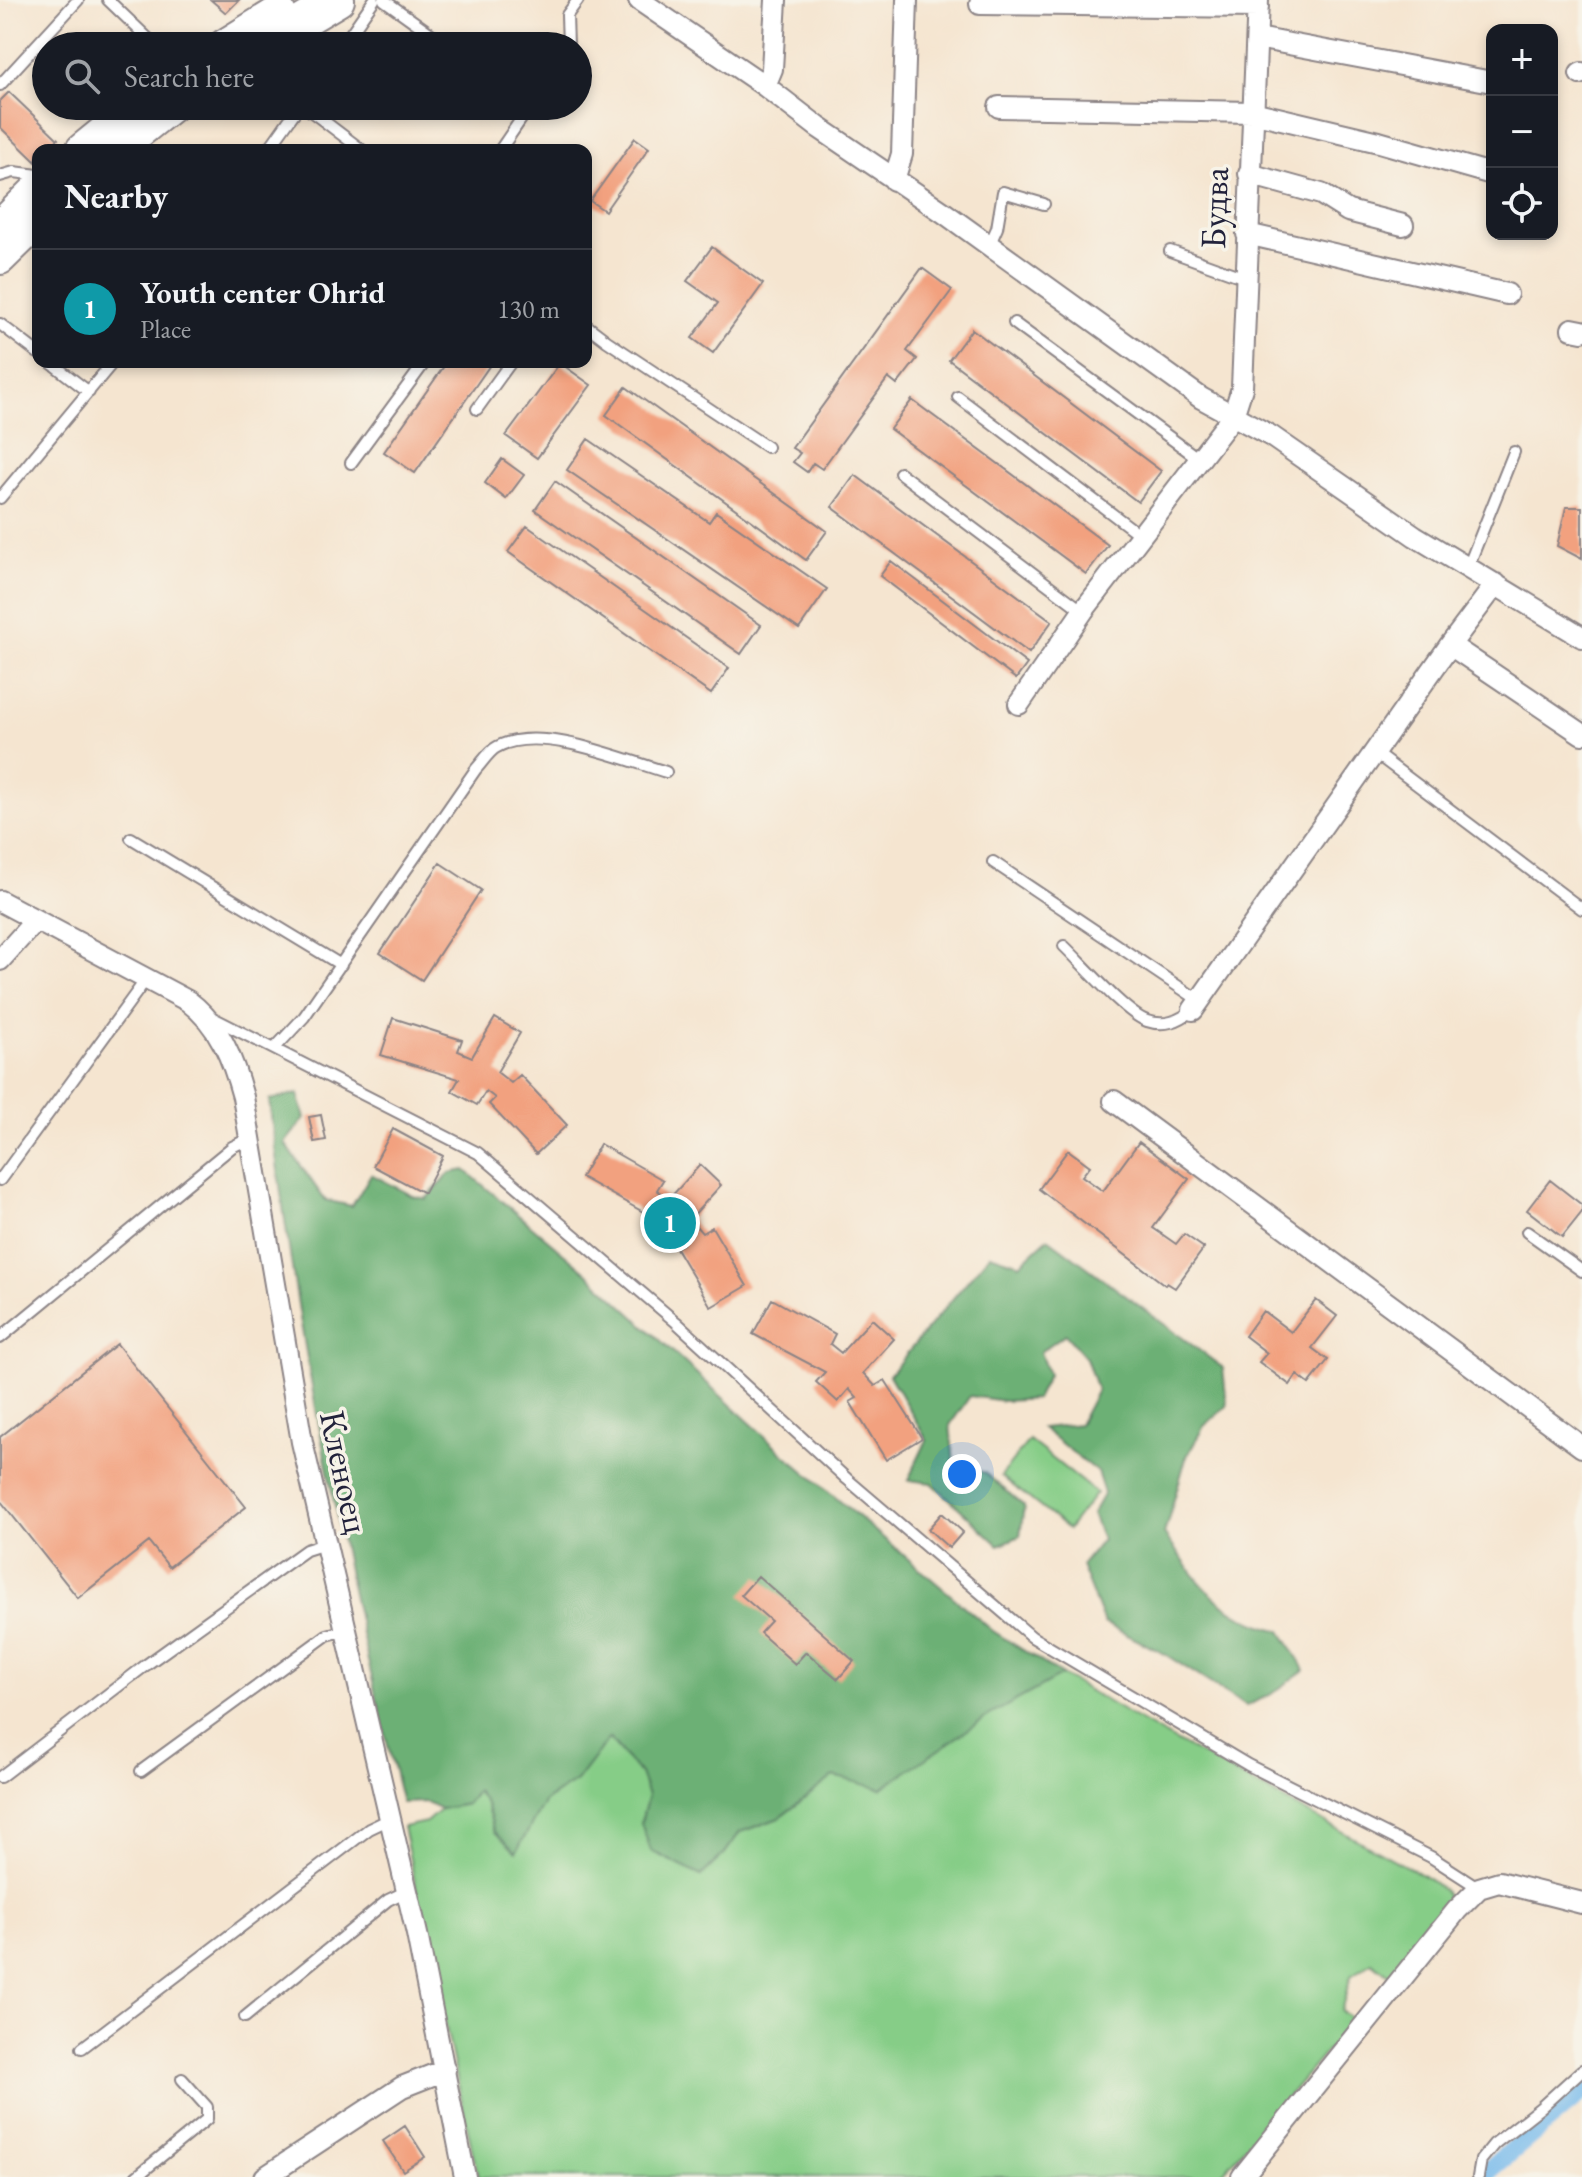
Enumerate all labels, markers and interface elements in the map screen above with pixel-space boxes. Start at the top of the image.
map controls [1486,24,1558,240]
button: + [1486,24,1558,96]
search box [32,32,592,120]
icon: search [60,54,104,98]
text: Search here [124,57,254,96]
button: − [1486,96,1558,168]
street label: Будва [1189,166,1239,250]
button: locate [1486,168,1558,240]
text: Nearby [64,174,168,218]
text: Youth center Ohrid [140,273,385,312]
text: 1 [83,292,97,326]
text: 130 m [497,292,560,326]
text: Place [140,312,191,346]
pin: 1 [644,1193,696,1253]
street label: Кленоец [309,1406,381,1538]
your location [942,1454,982,1494]

